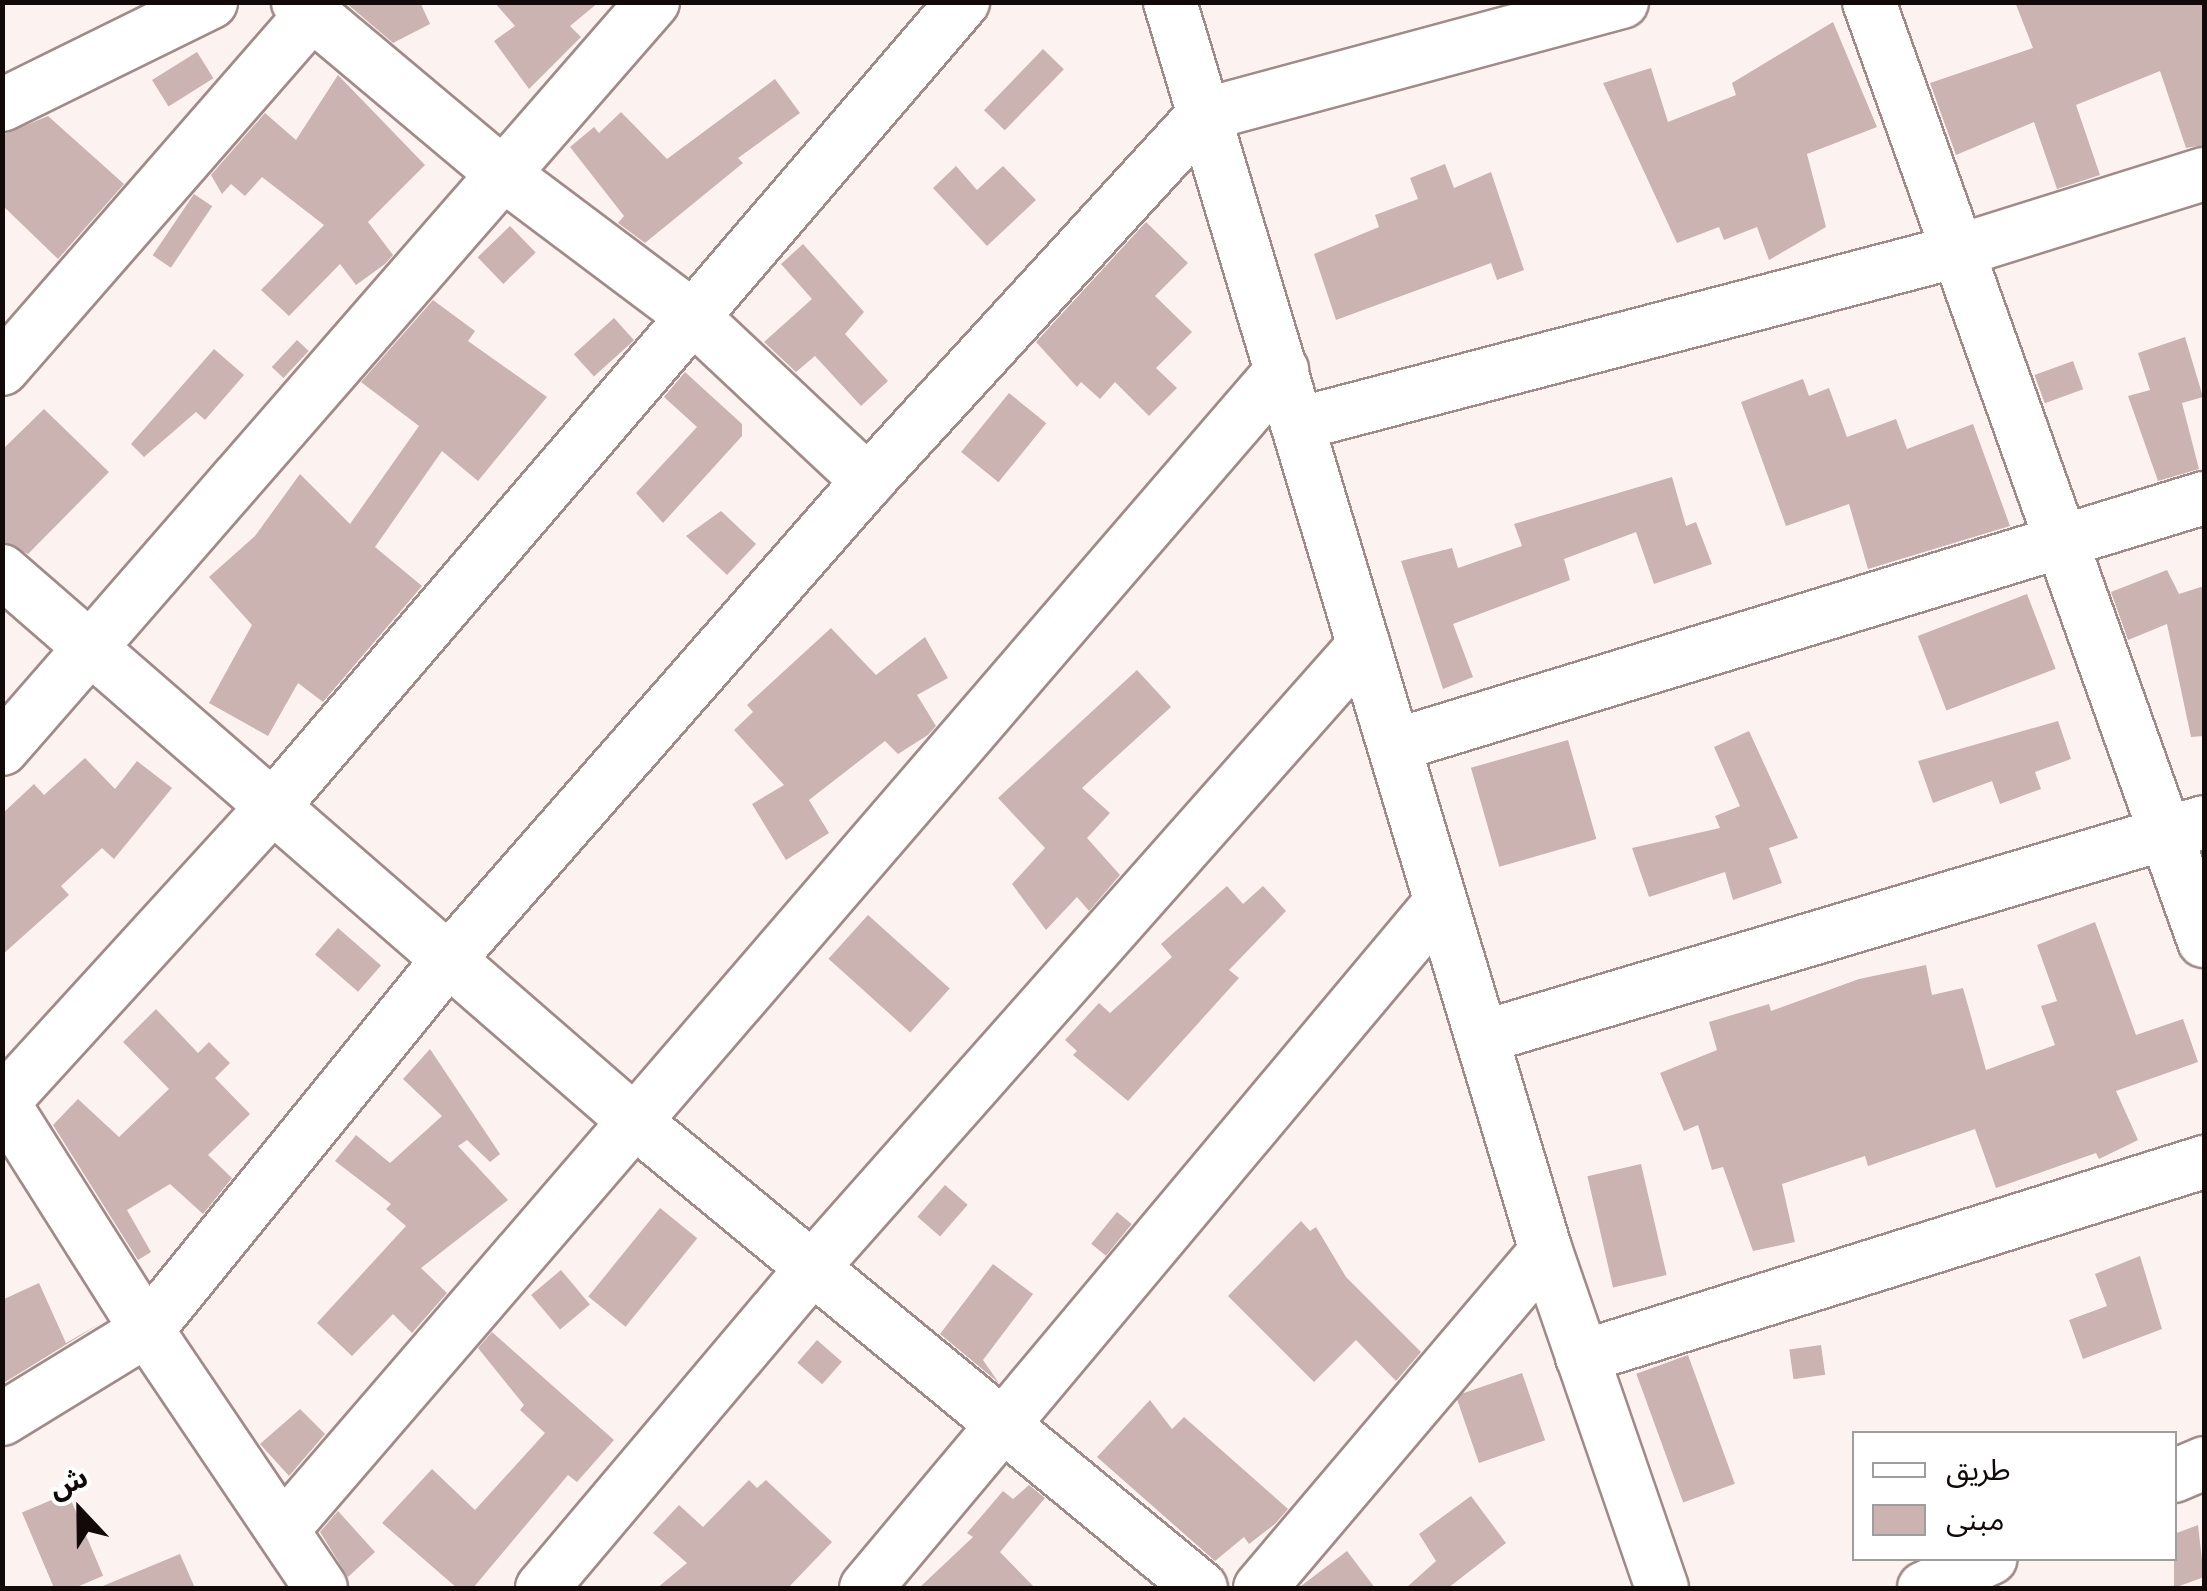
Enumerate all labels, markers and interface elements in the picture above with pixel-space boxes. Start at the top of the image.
legend [1852,1431,2177,1561]
text: طريق [1946,1452,2011,1489]
text: ش [45,1460,93,1506]
north arrow [30,1461,130,1561]
text: مبنى [1946,1502,2004,1539]

